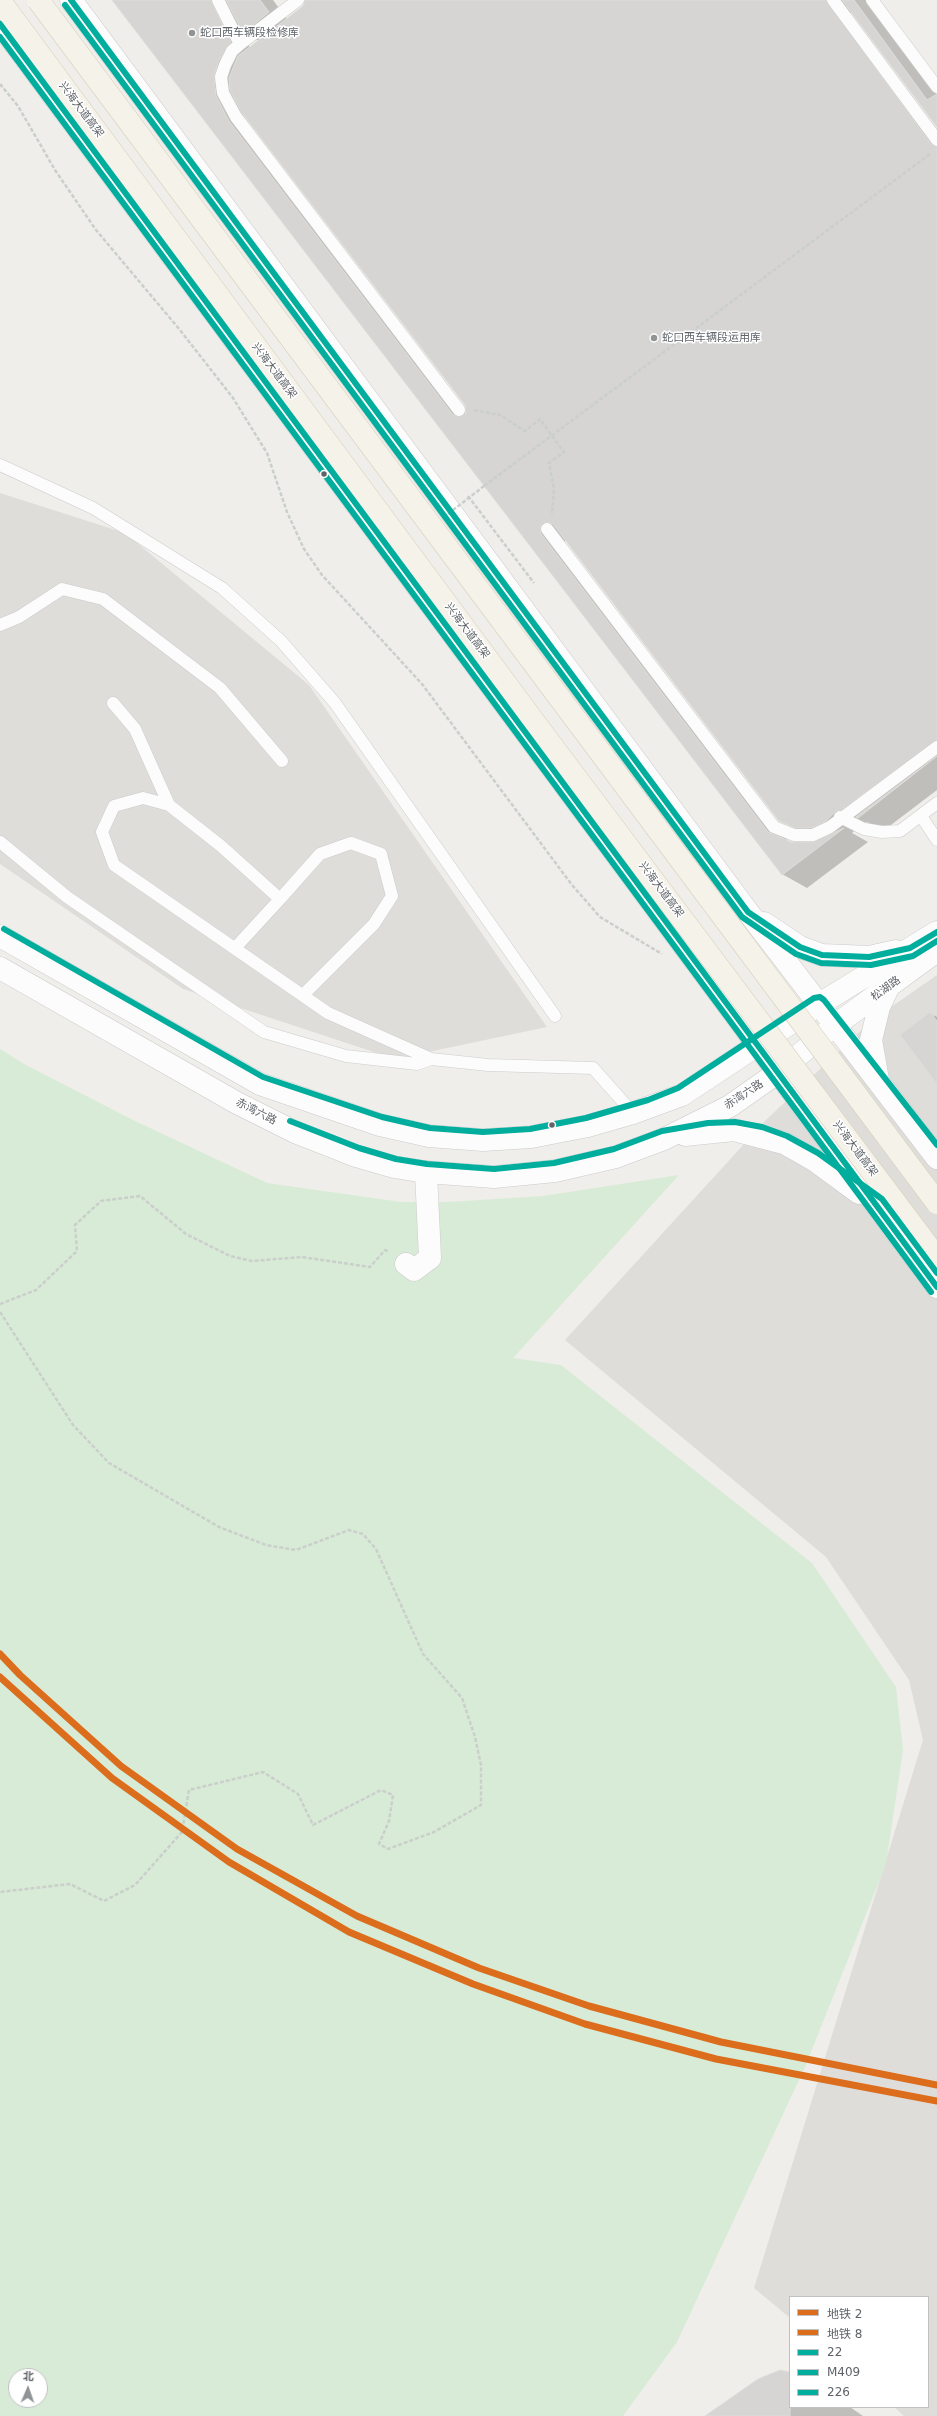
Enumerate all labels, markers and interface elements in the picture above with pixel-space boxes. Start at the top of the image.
place label: 蛇口西车辆段检修库 [200,26,299,40]
marker: 蛇口西车辆段检修库 [187,28,197,38]
street label: 兴海大道高架 [56,80,106,140]
place label: 蛇口西车辆段运用库 [662,331,761,345]
marker: 蛇口西车辆段运用库 [649,333,659,343]
street label: 兴海大道高架 [249,341,299,401]
unlabelled marker [319,469,329,479]
street label: 兴海大道高架 [442,601,492,661]
street label: 兴海大道高架 [636,860,686,920]
street label: 松湖路 [869,974,903,1004]
street label: 赤湾六路 [722,1077,766,1113]
street label: 赤湾六路 [233,1096,279,1128]
street label: 兴海大道高架 [830,1119,880,1179]
unlabelled marker [547,1120,557,1130]
legend [789,2296,929,2408]
text: 地铁 2 [827,2307,862,2321]
text: 地铁 8 [827,2327,862,2341]
text: 22 [827,2345,842,2359]
text: M409 [827,2365,860,2379]
north arrow [8,2368,48,2408]
text: 北 [23,2370,34,2383]
text: 226 [827,2385,850,2399]

